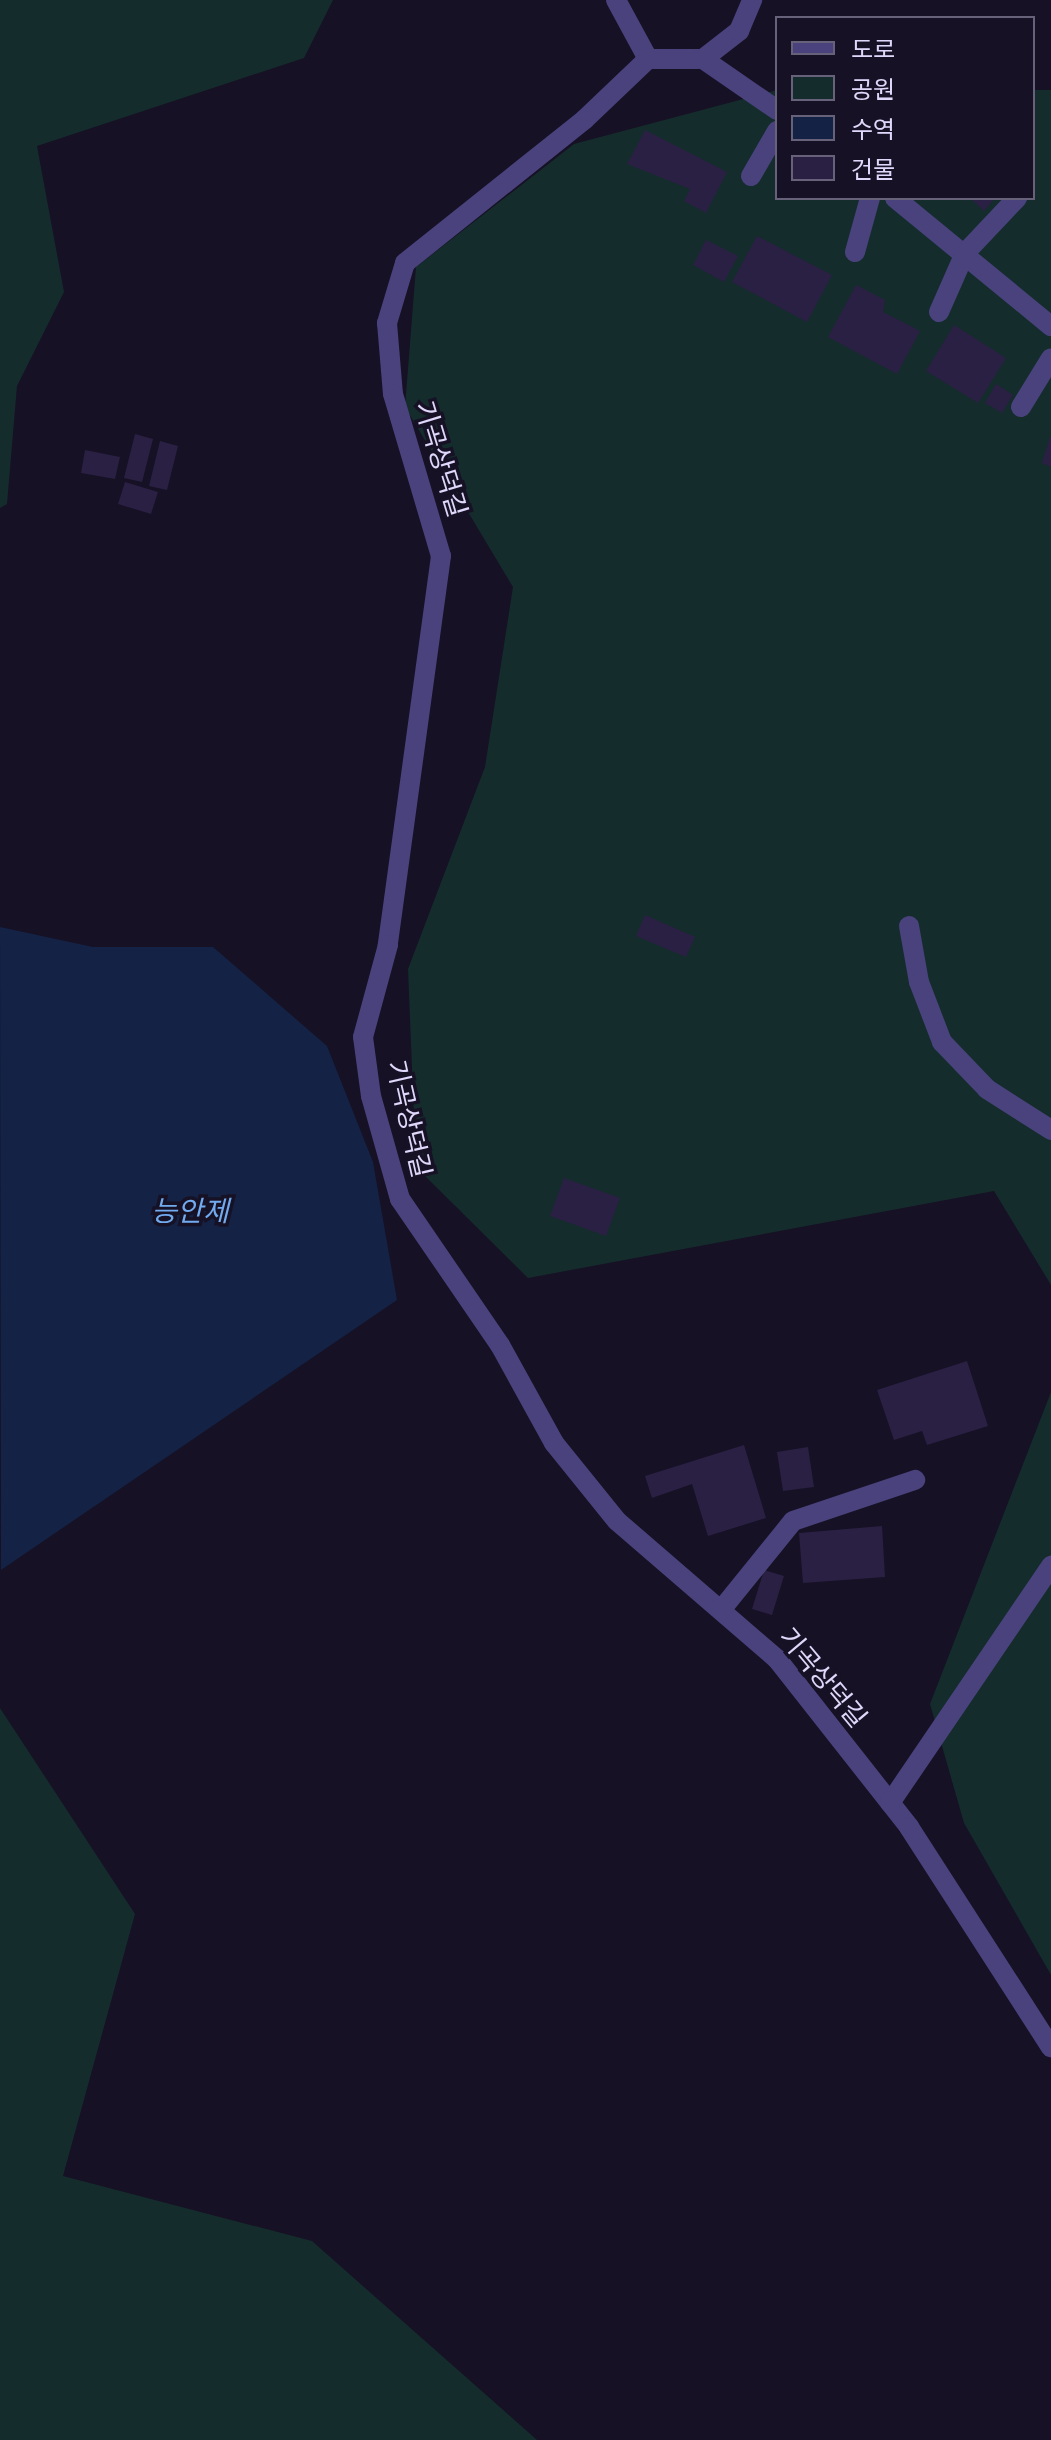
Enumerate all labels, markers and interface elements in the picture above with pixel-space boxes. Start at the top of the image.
legend [775,16,1035,200]
text: 도로 [851,33,895,66]
text: 공원 [851,73,895,106]
text: 수역 [851,113,895,146]
text: 건물 [851,153,895,186]
street label: 기곡상덕길 [408,397,472,521]
street label: 기곡상덕길 [379,1057,437,1181]
water label: 능안제 [151,1195,229,1229]
street label: 기곡상덕길 [772,1622,872,1734]

